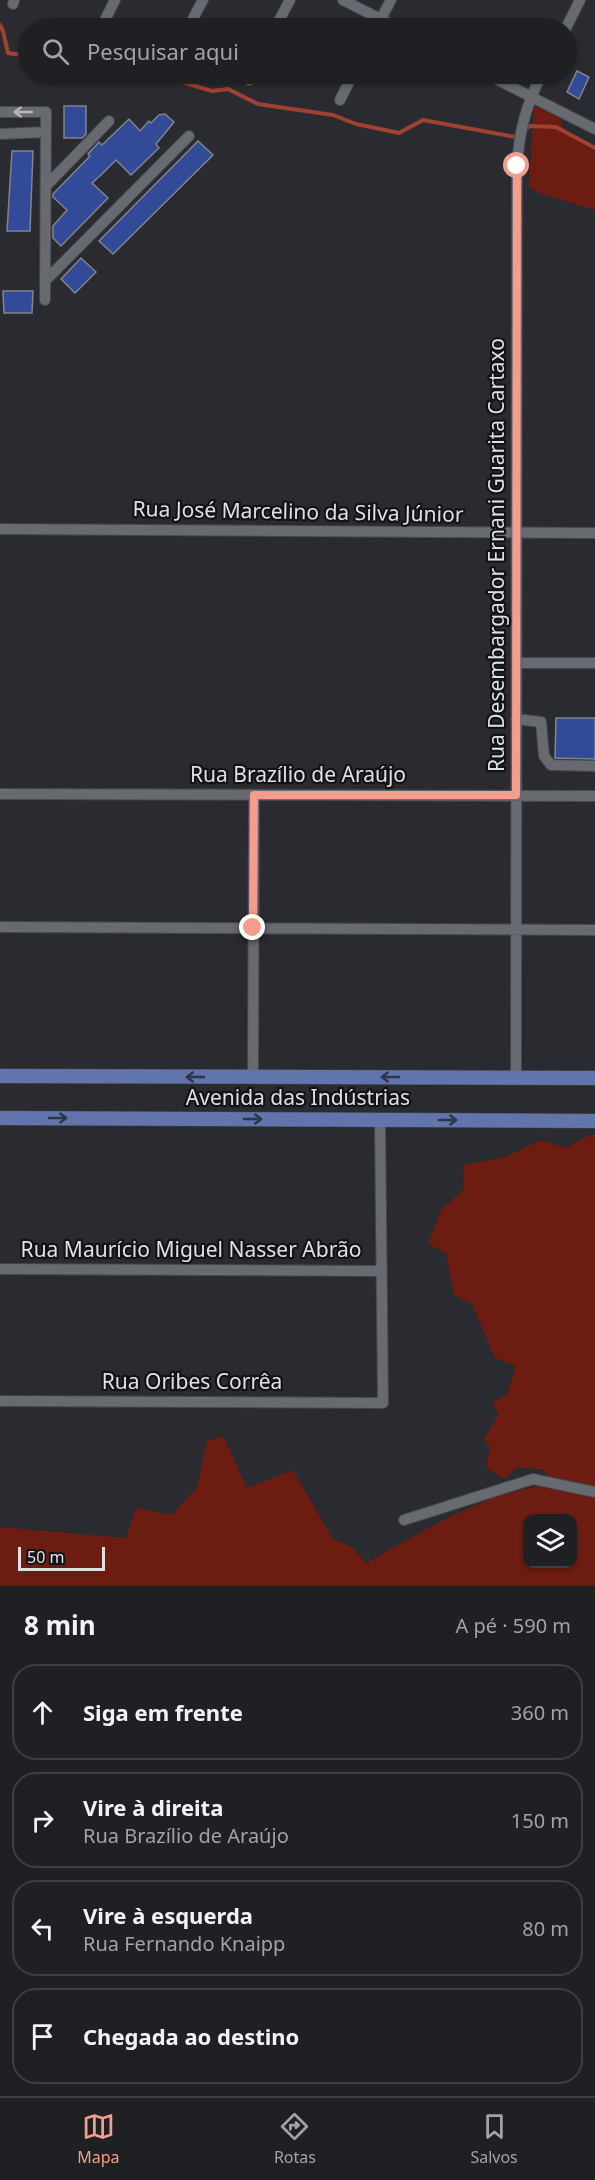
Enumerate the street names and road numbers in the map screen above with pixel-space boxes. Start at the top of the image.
street label: Rua Desembargador Ernani Guarita Cartaxo [482,338,510,772]
street label: Rua José Marcelino da Silva Júnior [132,494,464,528]
street label: Rua Brazílio de Araújo [190,760,406,788]
street label: Avenida das Indústrias [186,1083,410,1111]
street label: Rua Maurício Miguel Nasser Abrão [21,1235,361,1263]
street label: Rua Oribes Corrêa [102,1367,282,1395]

